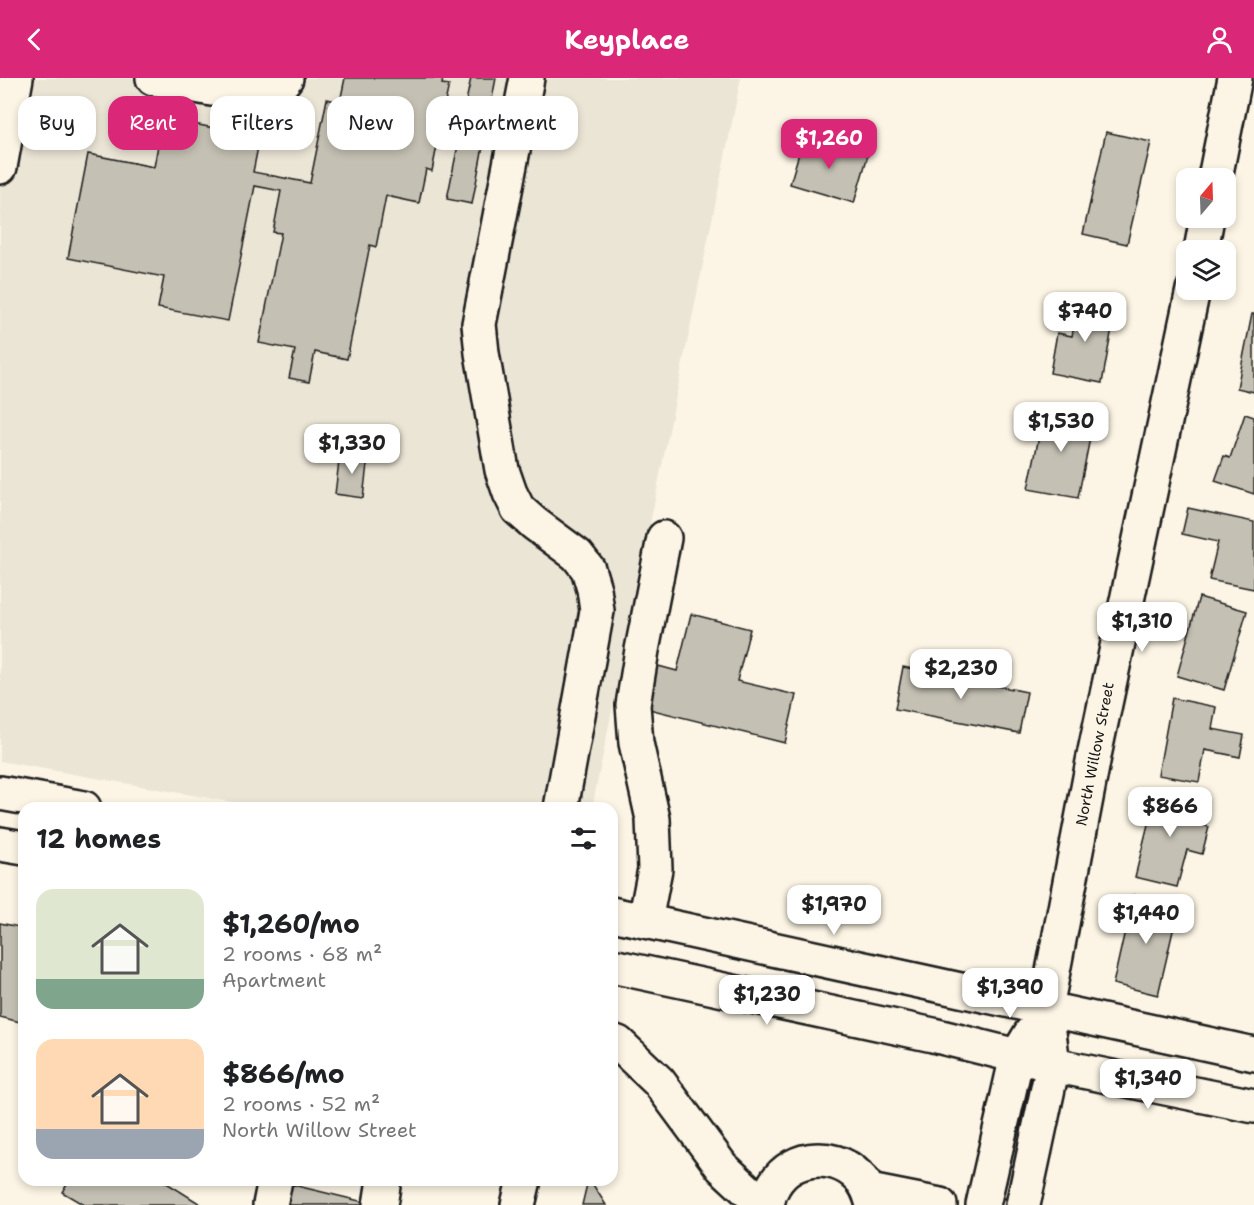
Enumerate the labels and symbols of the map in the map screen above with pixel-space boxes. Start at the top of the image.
pin: $1,260 [780,119,878,170]
north arrow [1176,168,1236,228]
pin: $740 [1049,292,1121,343]
pin: $1,530 [1012,402,1110,453]
pin: $1,330 [303,424,401,475]
pin: $1,310 [1093,602,1191,653]
pin: $2,230 [912,649,1010,700]
street label: North Willow Street [1071,680,1119,828]
pin: $866 [1134,787,1206,838]
pin: $1,970 [785,885,883,936]
pin: $1,440 [1097,894,1195,945]
pin: $1,390 [961,968,1059,1019]
pin: $1,230 [718,975,816,1026]
pin: $1,340 [1099,1059,1197,1110]

